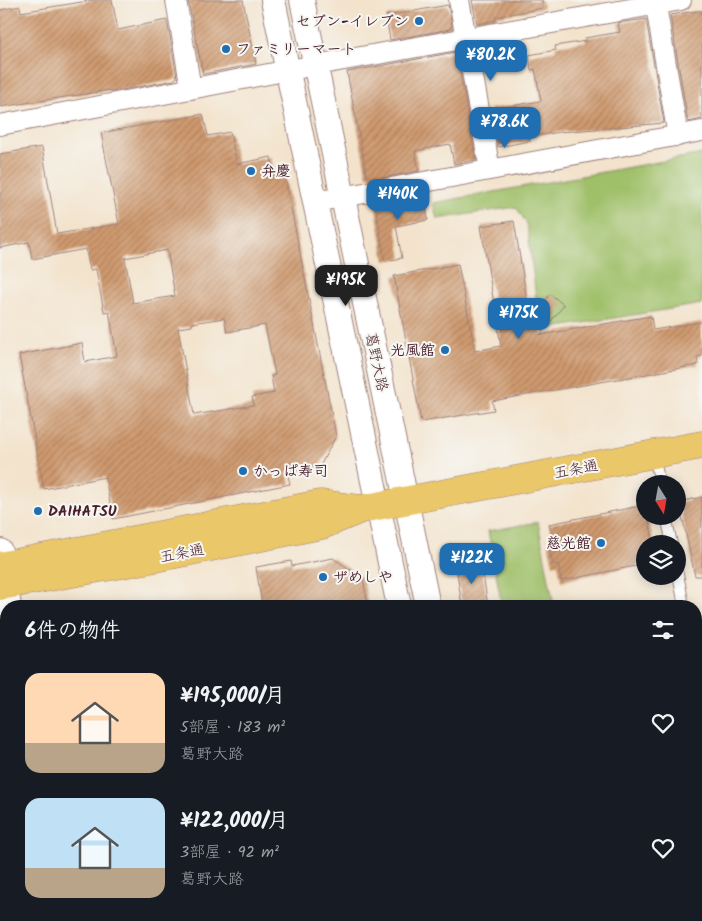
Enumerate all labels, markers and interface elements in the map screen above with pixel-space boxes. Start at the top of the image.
place label: セブン-イレブン [296,10,409,34]
marker: セブン-イレブン [413,15,425,27]
place label: ファミリーマート [236,38,357,62]
pin: ¥80.2K [450,39,532,82]
marker: ファミリーマート [220,43,232,55]
text: ¥80.2K [466,43,516,68]
pin: ¥78.6K [464,106,546,149]
text: ¥78.6K [481,110,529,135]
place label: 弁慶 [261,160,291,184]
marker: 弁慶 [245,165,257,177]
pin: ¥140K [363,178,433,221]
text: ¥140K [377,182,419,207]
pin: ¥195K [311,264,381,307]
text: ¥195K [326,268,366,293]
pin: ¥175K [484,298,554,340]
text: ¥175K [499,301,539,326]
street label: 葛野大路 [358,330,394,394]
place label: 光風館 [390,339,435,363]
marker: 光風館 [439,344,451,356]
street label: 五条通 [552,454,601,486]
place label: かっぱ寿司 [253,460,328,484]
marker: かっぱ寿司 [237,465,249,477]
north arrow [636,475,686,525]
map controls [636,475,686,585]
place label: DAIHATSU [48,500,117,524]
marker: DAIHATSU [32,505,44,517]
place label: 慈光館 [546,532,591,556]
button: layers [636,535,686,585]
marker: 慈光館 [595,537,607,549]
street label: 五条通 [158,538,207,570]
pin: ¥122K [437,542,507,585]
text: ¥122K [451,546,493,571]
place label: ザめしや [333,566,393,590]
marker: ザめしや [317,571,329,583]
text: 6件の物件 [25,615,120,648]
icon: filters [649,616,677,644]
text: ¥195,000/月 [180,680,285,713]
icon: home [65,693,125,753]
icon: heart [649,709,677,737]
text: 5部屋 · 183 m² [180,715,285,740]
text: 葛野大路 [180,742,244,767]
text: ¥122,000/月 [180,805,289,838]
icon: home [65,818,125,878]
icon: heart [649,834,677,862]
text: 3部屋 · 92 m² [180,840,279,865]
text: 葛野大路 [180,867,244,892]

